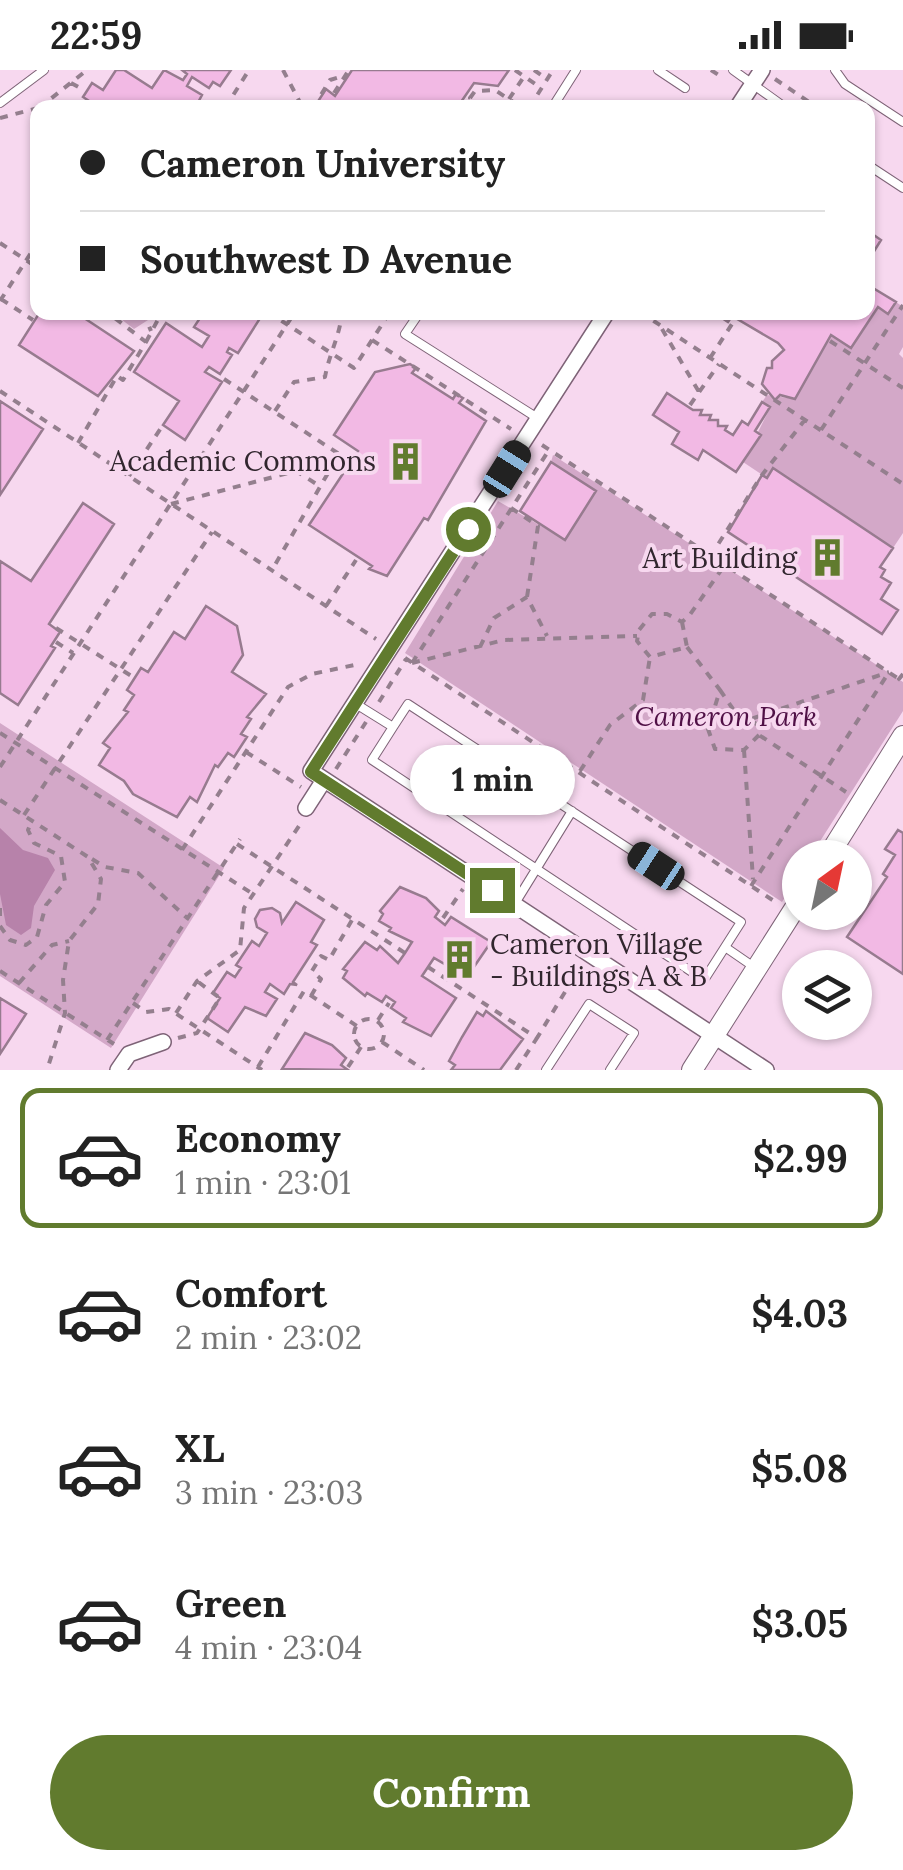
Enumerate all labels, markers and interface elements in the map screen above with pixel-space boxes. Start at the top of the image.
text: 22:59 [50,11,142,59]
text: Cameron University [140,139,505,187]
text: Southwest D Avenue [140,235,512,283]
car [478,436,536,502]
building icon: Academic Commons [385,440,427,482]
place label: Academic Commons [109,443,376,479]
route start [446,507,491,552]
building icon: Art Building [806,537,848,579]
place label: Art Building [641,540,798,576]
park label: Cameron Park [635,698,817,734]
callout: 1 min [410,745,574,815]
text: 1 min [452,759,533,800]
car [623,837,689,895]
north arrow [782,840,872,930]
map controls [782,840,872,1040]
route end [470,868,515,913]
place label: Cameron Village - Buildings A & B [490,926,707,994]
building icon: Cameron Village - Buildings A & B [439,939,481,981]
button: layers [782,950,872,1040]
icon: car [55,1113,145,1203]
text: Economy [175,1114,341,1162]
text: $2.99 [753,1134,848,1182]
text: 1 min · 23:01 [175,1162,351,1203]
icon: car [55,1268,145,1358]
text: Comfort [175,1269,327,1317]
text: $4.03 [751,1289,848,1337]
text: 2 min · 23:02 [175,1317,362,1358]
icon: car [55,1423,145,1513]
text: XL [175,1424,225,1472]
text: $5.08 [751,1444,848,1492]
text: 3 min · 23:03 [175,1472,363,1513]
icon: car [55,1578,145,1668]
text: Green [175,1579,287,1627]
text: $3.05 [751,1599,848,1647]
text: 4 min · 23:04 [175,1627,362,1668]
button: Confirm [50,1735,853,1850]

